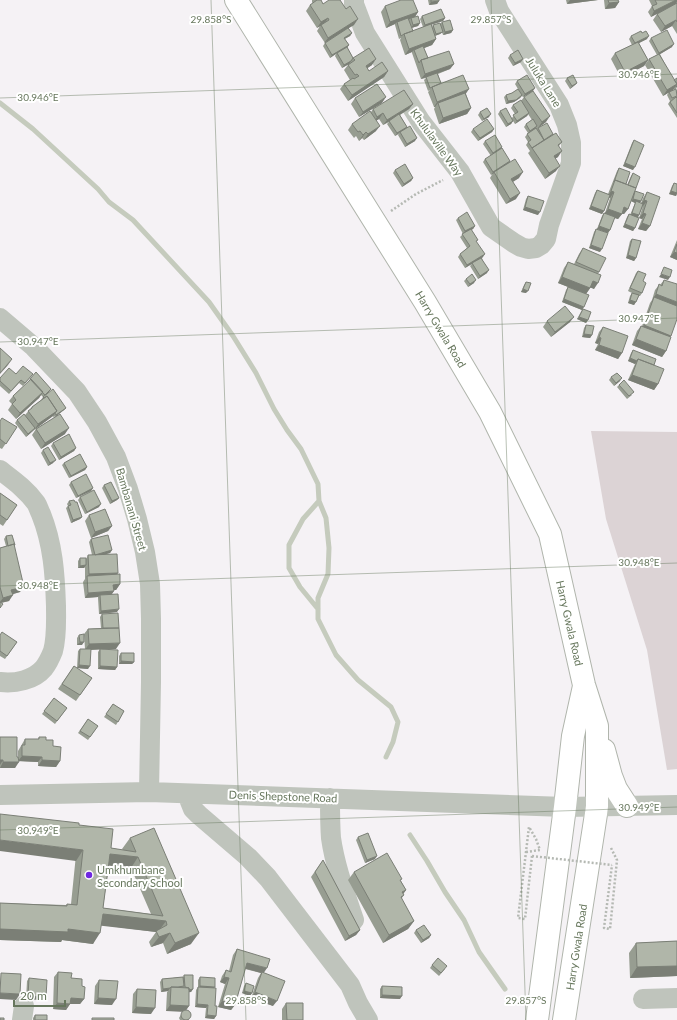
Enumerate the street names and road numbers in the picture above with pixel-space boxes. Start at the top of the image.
street label: Juluka Lane [524,55,565,109]
street label: Khululaville Way [408,106,466,178]
street label: Harry Gwala Road [413,288,469,370]
street label: Bambanani Street [114,466,150,552]
street label: Harry Gwala Road [554,579,586,667]
street label: Denis Shepstone Road [229,788,337,804]
street label: Harry Gwala Road [563,903,589,991]

